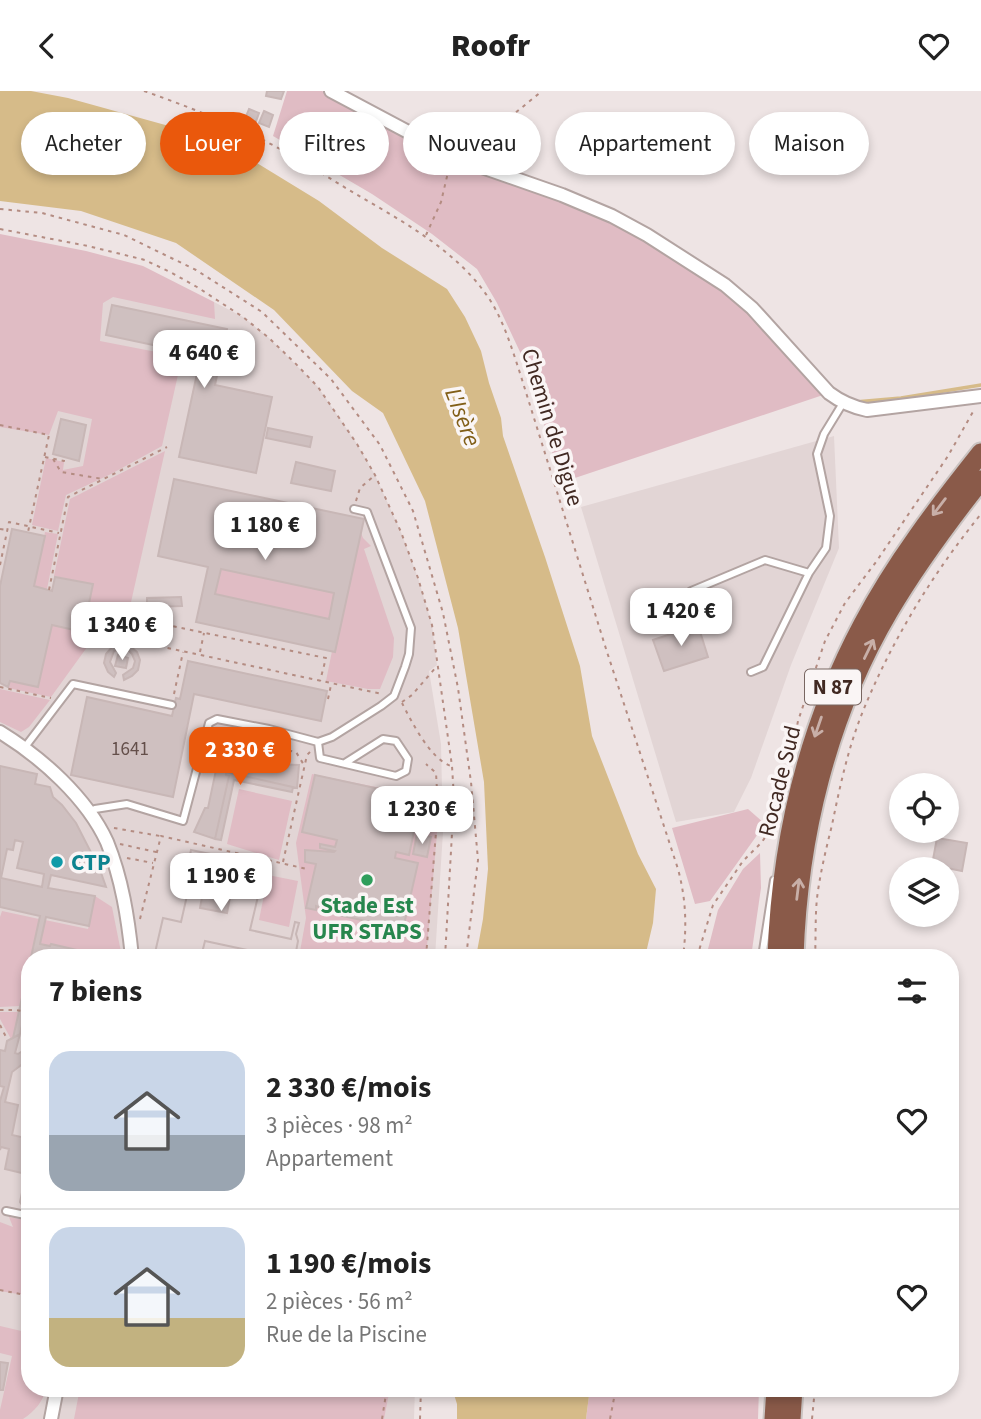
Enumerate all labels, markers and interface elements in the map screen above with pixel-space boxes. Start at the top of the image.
text: Roofr [451,23,530,69]
icon: back [28,27,66,65]
icon: heart [915,27,953,65]
chip: Acheter [21,112,146,175]
chip: Louer [160,112,265,175]
chip: Filtres [279,112,389,175]
chip: Nouveau [403,112,541,175]
chip: Appartement [555,112,735,175]
chip: Maison [749,112,869,175]
pin: 4 640 € [139,331,269,390]
text: 4 640 € [169,336,239,369]
street label: Chemin de Digue [513,344,592,510]
water label: L'Isère [435,383,490,452]
one-way arrow [932,497,947,516]
pin: 1 180 € [200,503,330,562]
text: 1 180 € [230,508,300,541]
pin: 1 420 € [616,589,746,648]
text: 1 420 € [646,594,716,627]
pin: 1 340 € [57,603,187,662]
text: 1 340 € [87,608,157,641]
one-way arrow [862,639,876,660]
road number: N 87 [805,669,861,705]
one-way arrow [811,715,823,737]
street label: Rocade Sud [750,722,809,840]
pin: 2 330 € [175,727,305,787]
text: 2 330 € [205,733,275,766]
house number: 1641 [111,736,149,763]
map controls [889,773,959,927]
button: locate [889,773,959,843]
pin: 1 230 € [357,787,487,846]
text: 1 230 € [387,792,457,825]
place label: CTP [71,846,111,879]
pin: 1 190 € [156,853,286,913]
marker: CTP [49,854,65,870]
button: layers [889,857,959,927]
text: 1 190 € [186,859,256,892]
marker: Stade Est UFR STAPS [359,872,375,888]
one-way arrow [792,878,805,901]
place label: Stade Est UFR STAPS [312,889,422,948]
text: 7 biens [49,970,142,1013]
icon: filters [893,972,931,1010]
text: 2 330 €/mois [266,1066,431,1109]
icon: home [105,1079,189,1163]
icon: heart [893,1102,931,1140]
text: 3 pièces · 98 m² [266,1109,413,1142]
text: Appartement [266,1142,393,1175]
text: 1 190 €/mois [266,1242,431,1285]
icon: home [105,1255,189,1339]
icon: heart [893,1278,931,1316]
text: 2 pièces · 56 m² [266,1285,413,1318]
text: Rue de la Piscine [266,1318,427,1351]

